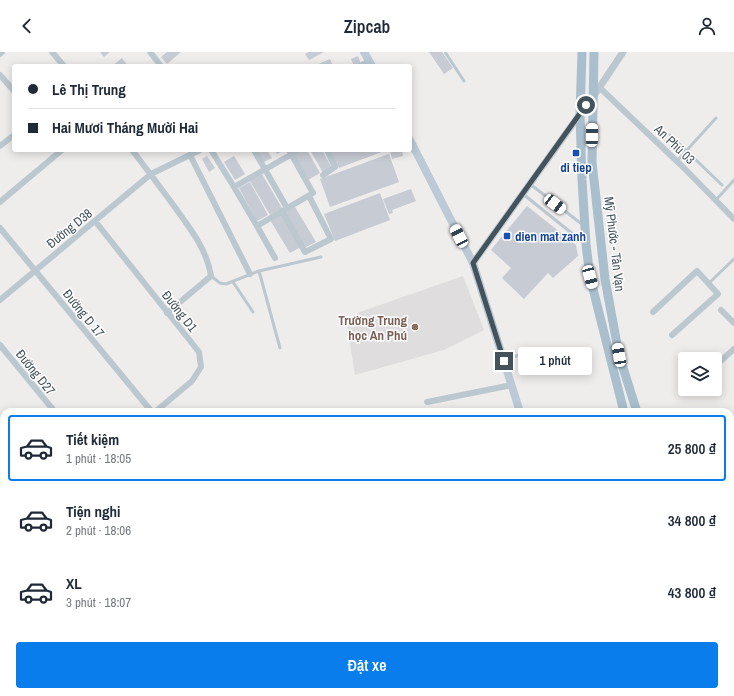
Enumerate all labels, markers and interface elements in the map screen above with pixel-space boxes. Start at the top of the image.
text: Zipcab [344,14,390,39]
icon: back [16,15,38,37]
icon: person [696,15,718,37]
text: Lê Thị Trung [52,79,126,100]
route start [577,96,595,114]
text: Hai Mươi Tháng Mười Hai [52,117,198,138]
street label: An Phú 03 [650,120,699,168]
car [586,123,598,147]
marker: di tiep [571,148,581,158]
place label: di tiep [560,159,592,176]
car [542,192,568,216]
street label: Mỹ Phước - Tân Vạn [600,196,629,292]
street label: Đường D38 [43,205,96,252]
car [448,223,470,249]
place label: dien mat zanh [515,228,586,245]
marker: dien mat zanh [502,231,512,241]
car [581,264,599,290]
street label: Đường D 17 [59,286,108,341]
street label: Đường D1 [158,287,201,336]
place label: Trường Trung học An Phú [338,312,407,344]
marker: Trường Trung học An Phú [410,322,420,332]
car [611,342,627,368]
street label: Đường D27 [12,346,59,399]
callout: 1 phút [518,347,592,375]
route end [495,352,513,370]
text: 1 phút [539,352,571,369]
map controls [678,352,722,396]
button: layers [678,352,722,396]
text: Tiết kiệm [66,429,119,450]
icon: car [18,430,54,466]
text: 25 800 ₫ [668,438,716,459]
text: 1 phút · 18:05 [66,450,131,467]
text: Tiện nghi [66,501,120,522]
icon: car [18,502,54,538]
text: 34 800 ₫ [668,510,716,531]
text: 2 phút · 18:06 [66,522,131,539]
text: XL [66,573,82,594]
icon: car [18,574,54,610]
text: 43 800 ₫ [668,582,716,603]
text: 3 phút · 18:07 [66,594,131,611]
button: Đặt xe [16,642,718,688]

